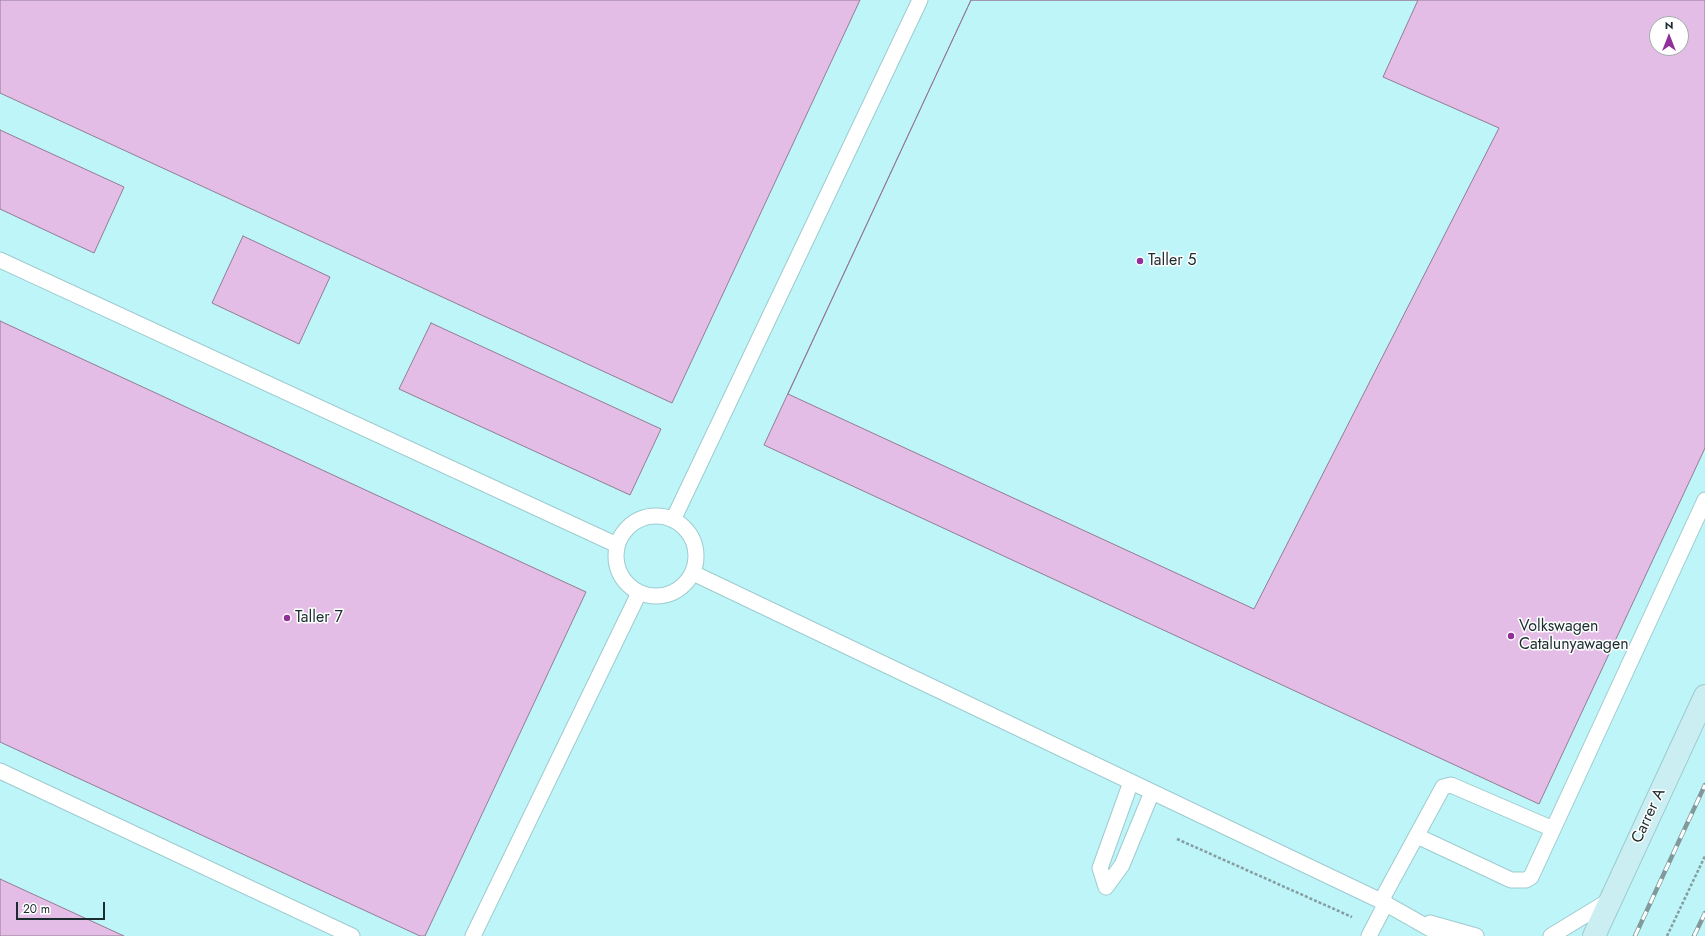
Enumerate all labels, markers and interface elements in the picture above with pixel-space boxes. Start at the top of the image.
north arrow [1649,16,1689,56]
text: N [1665,17,1673,33]
place label: Taller 5 [1148,251,1196,271]
marker: Taller 5 [1135,256,1145,266]
place label: Taller 7 [295,608,343,628]
marker: Taller 7 [282,613,292,623]
place label: Volkswagen Catalunyawagen [1519,617,1629,655]
marker: Volkswagen Catalunyawagen [1506,631,1516,641]
street label: Carrer A [1628,785,1670,847]
scale bar [18,894,107,920]
text: 20 m [23,900,50,918]

